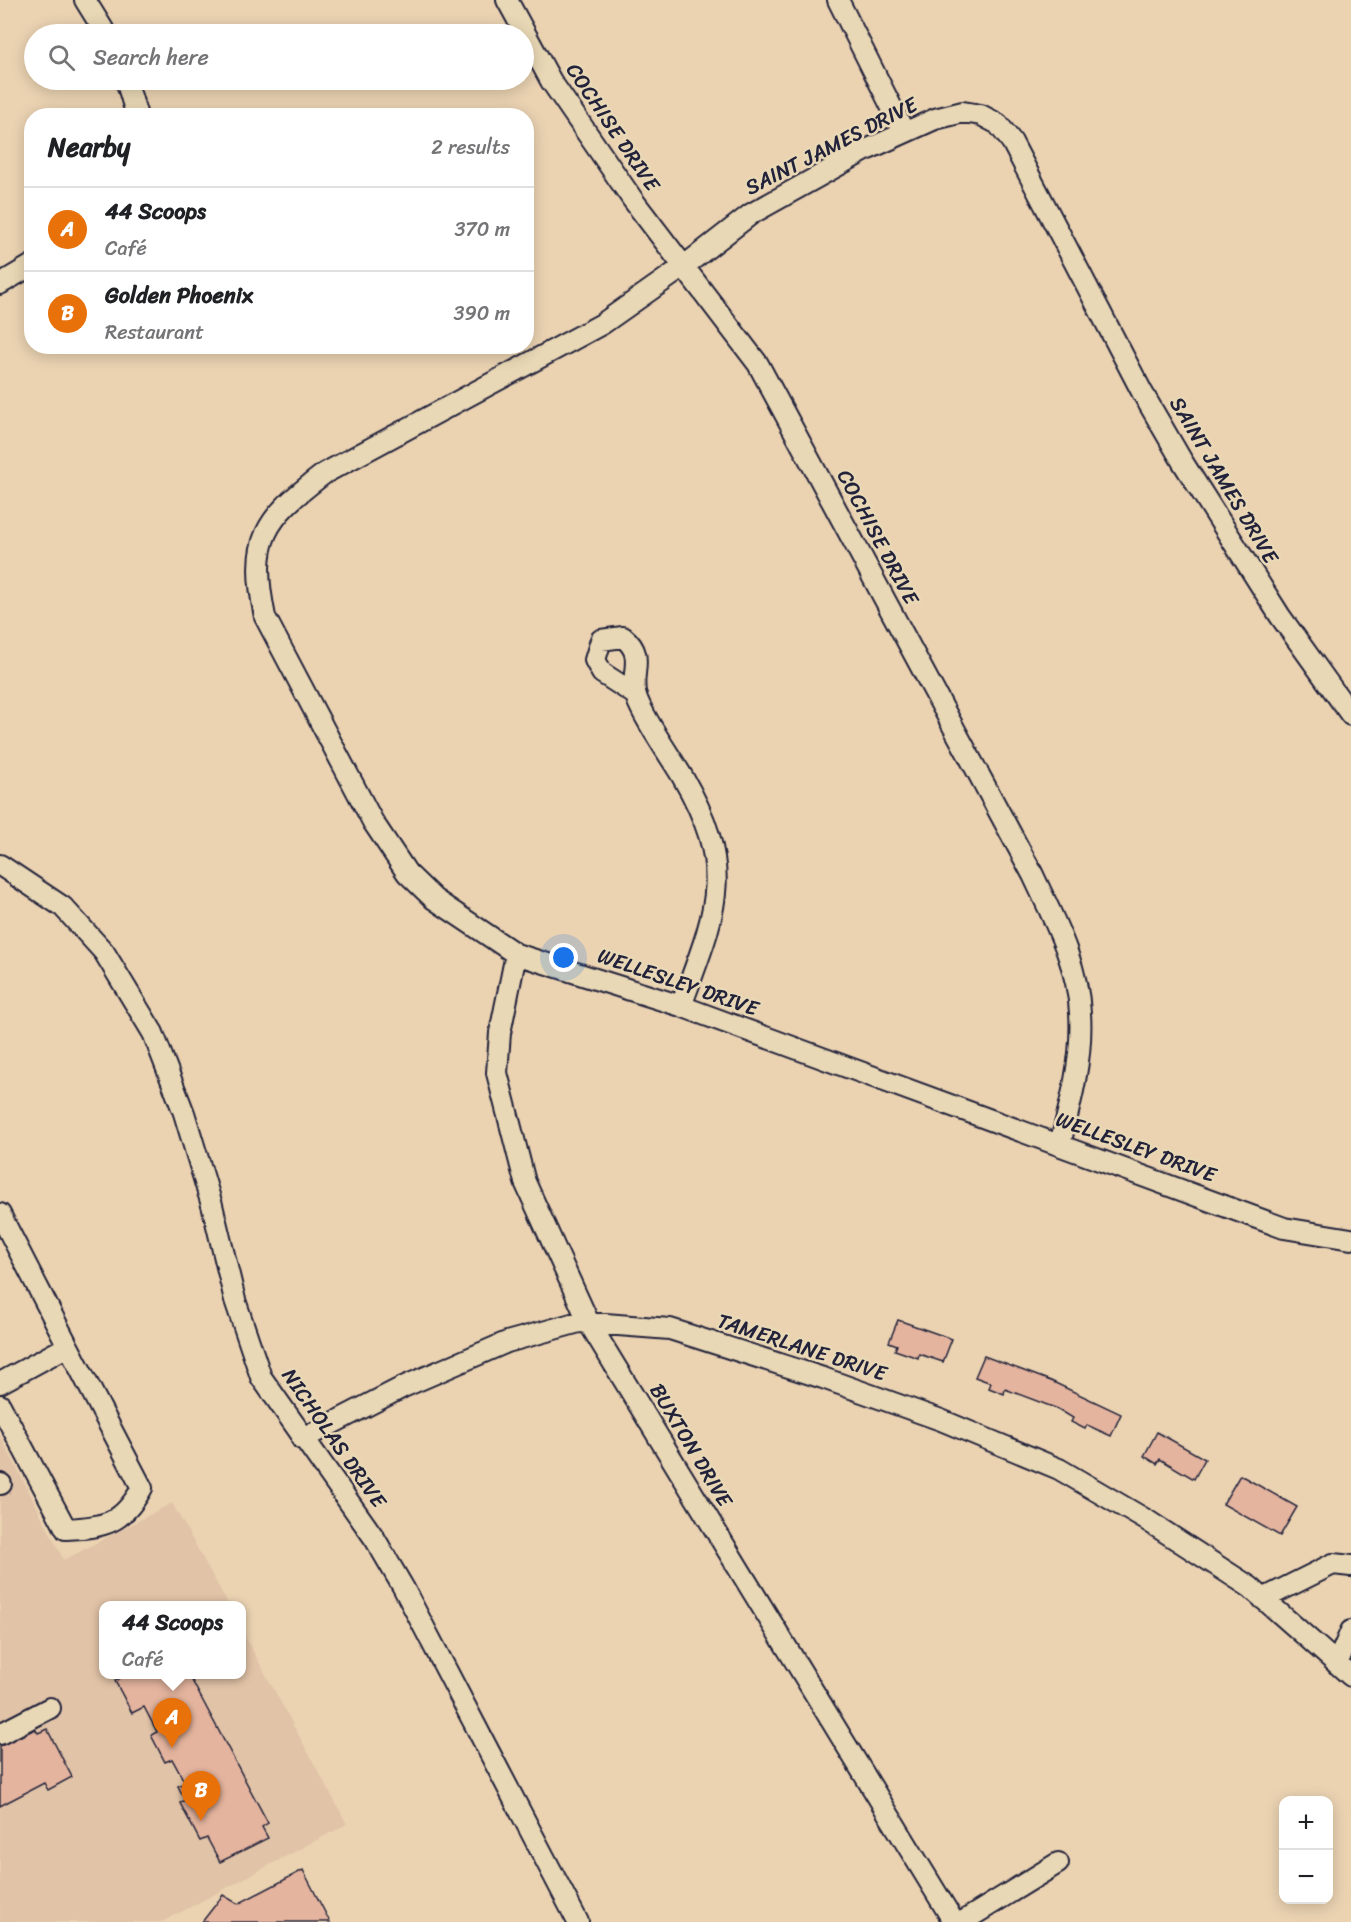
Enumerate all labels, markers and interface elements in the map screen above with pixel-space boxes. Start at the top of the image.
search box [24,24,534,90]
text: Search here [93,38,209,77]
icon: search [45,41,78,74]
street label: COCHISE DRIVE [556,55,671,200]
street label: SAINT JAMES DRIVE [738,85,925,206]
text: Nearby [48,124,130,170]
text: 2 results [431,130,510,165]
text: 44 Scoops [105,192,206,231]
text: A [61,212,74,247]
text: 370 m [454,212,510,247]
text: Café [105,231,147,266]
text: Golden Phoenix [105,276,253,315]
text: B [61,296,74,331]
text: 390 m [454,296,510,331]
text: Restaurant [105,315,204,350]
street label: SAINT JAMES DRIVE [1159,389,1290,572]
street label: COCHISE DRIVE [826,462,930,613]
street label: WELLESLEY DRIVE [592,937,765,1028]
your location [549,943,578,972]
street label: WELLESLEY DRIVE [1050,1100,1223,1194]
street label: TAMERLANE DRIVE [712,1302,893,1393]
street label: NICHOLAS DRIVE [271,1360,397,1517]
street label: BUXTON DRIVE [639,1376,744,1516]
popup [99,1601,246,1679]
text: 44 Scoops [122,1603,223,1642]
text: Café [122,1642,164,1677]
pin: A [152,1698,192,1748]
pin: B [182,1772,220,1821]
map controls [1279,1796,1333,1904]
button: + [1279,1796,1333,1850]
button: − [1279,1850,1333,1904]

